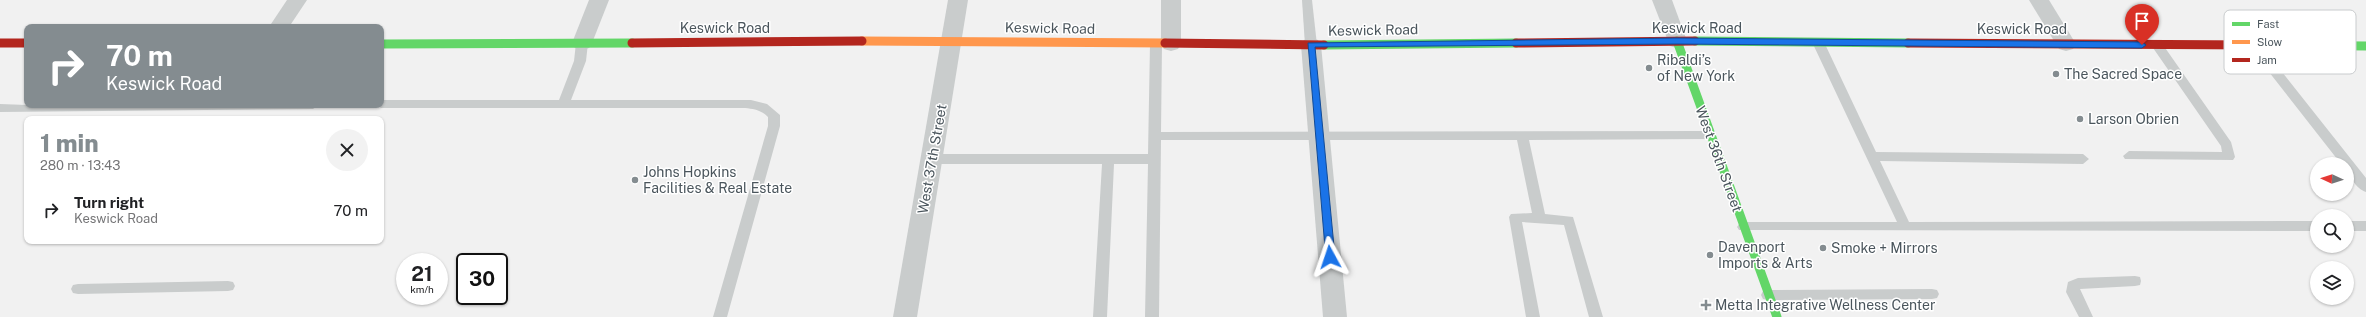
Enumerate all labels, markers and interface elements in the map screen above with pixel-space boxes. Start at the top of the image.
pin [2125,4,2159,45]
icon: arrive [2131,10,2153,32]
legend [2224,10,2356,74]
text: Fast [2257,18,2279,30]
street label: Keswick Road [1005,19,1095,37]
street label: Keswick Road [680,20,770,36]
street label: Keswick Road [1652,20,1742,36]
street label: Keswick Road [1328,21,1418,39]
street label: Keswick Road [1977,21,2067,37]
text: Slow [2257,36,2283,48]
text: 70 m [106,39,173,72]
icon: right [40,40,92,92]
place label: Ribaldi’s of New York [1657,52,1735,84]
text: Jam [2257,54,2277,66]
marker: Ribaldi’s of New York [1644,63,1654,73]
place label: The Sacred Space [2064,66,2182,82]
marker: The Sacred Space [2051,69,2061,79]
text: Keswick Road [106,73,222,94]
street label: West 37th Street [914,103,950,215]
street label: West 36th Street [1692,104,1746,214]
place label: Larson Obrien [2088,111,2179,127]
marker: Larson Obrien [2075,114,2085,124]
text: 1 min [40,129,99,157]
button: close [326,129,368,171]
north arrow [2310,157,2354,201]
map controls [2310,157,2354,305]
text: 280 m · 13:43 [40,158,120,173]
place label: Johns Hopkins Facilities & Real Estate [643,164,792,196]
marker: Johns Hopkins Facilities & Real Estate [630,175,640,185]
text: Turn right [74,194,144,211]
icon: right [40,199,62,221]
text: 70 m [333,202,368,219]
button: search [2310,209,2354,253]
text: Keswick Road [74,211,158,226]
position arrow [1309,236,1351,278]
place label: Davenport Imports & Arts [1718,239,1813,271]
place label: Smoke + Mirrors [1831,240,1938,256]
marker: Smoke + Mirrors [1818,243,1828,253]
marker: Davenport Imports & Arts [1705,250,1715,260]
speed limit sign: 30 [456,253,508,305]
button: layers [2310,261,2354,305]
text: 21 [411,262,433,286]
text: km/h [410,283,434,295]
place label: Metta Integrative Wellness Center [1715,297,1936,313]
marker: Metta Integrative Wellness Center [1700,299,1712,311]

